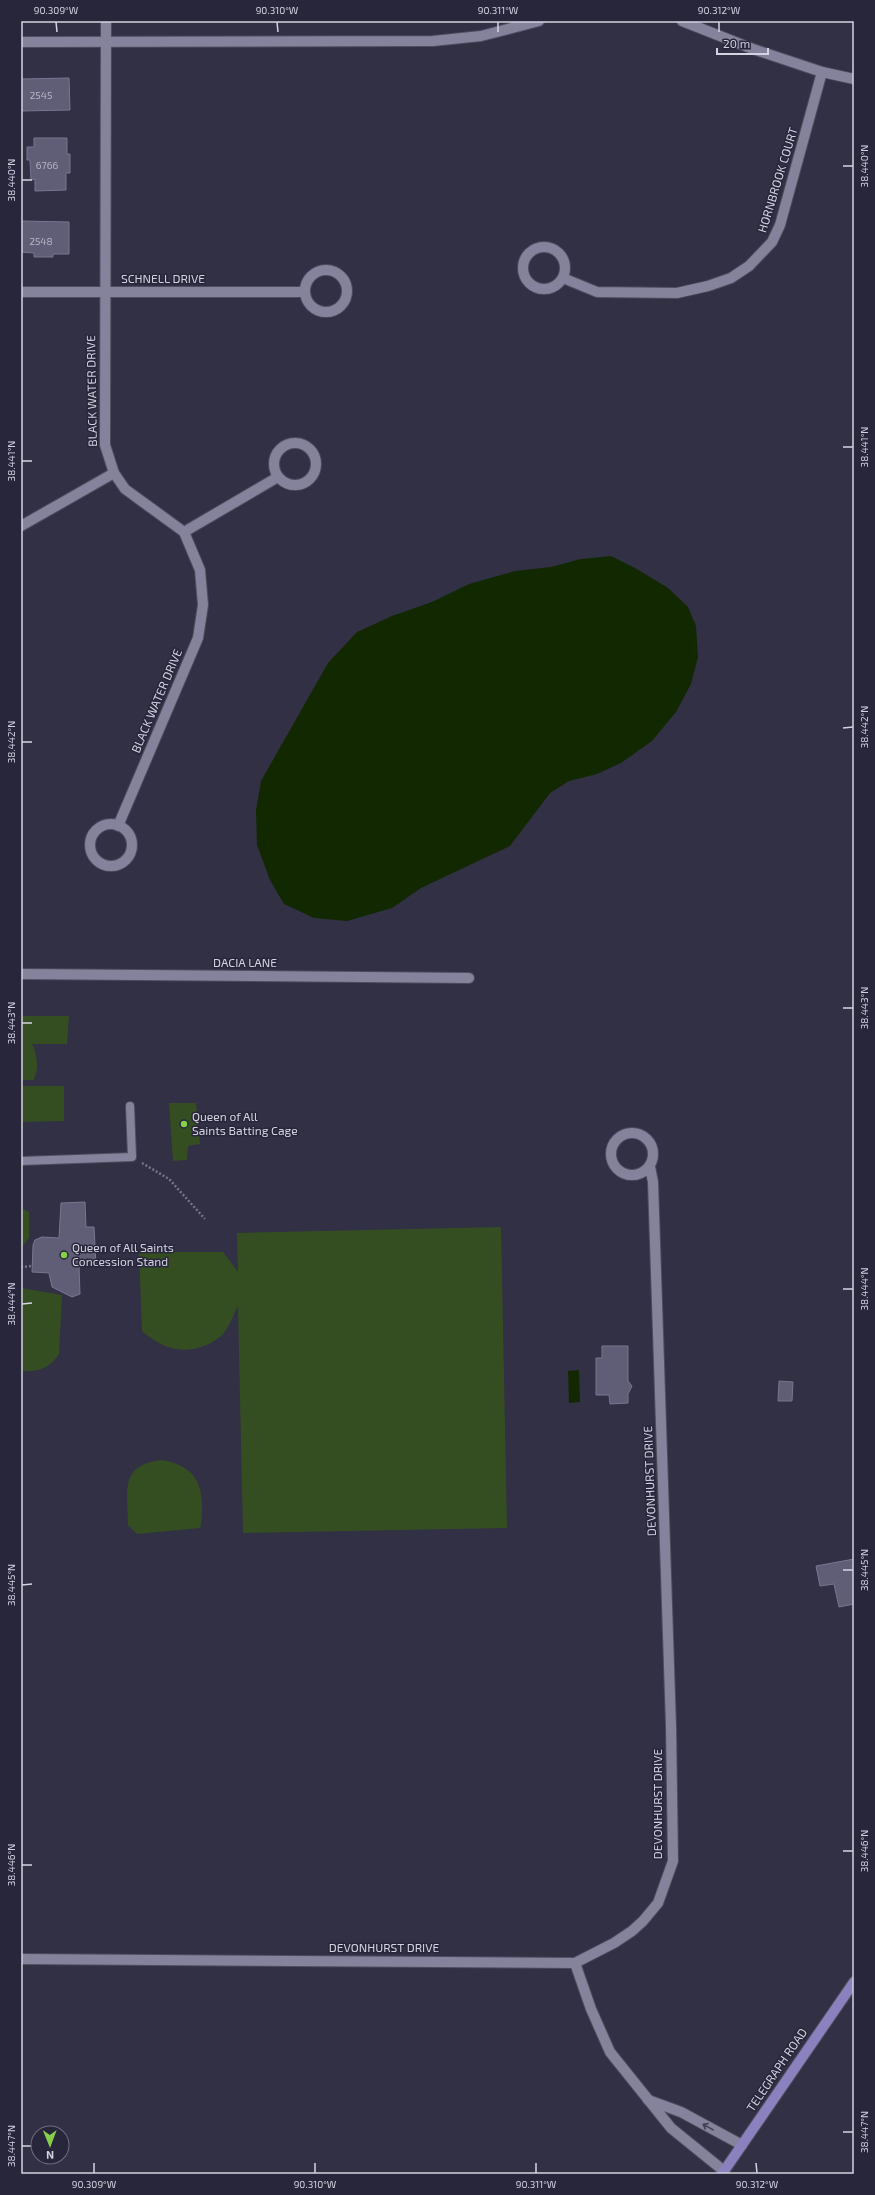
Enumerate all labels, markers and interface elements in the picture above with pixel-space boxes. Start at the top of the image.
text: 90.309°W [34,4,79,16]
text: 90.310°W [256,4,299,16]
text: 90.311°W [478,4,519,16]
text: 90.312°W [698,4,741,16]
scale bar [717,30,768,56]
text: 20 m [723,36,750,50]
house number: 2545 [30,89,52,101]
street label: HORNBROOK COURT [754,125,800,234]
text: 38.440°N [858,145,870,187]
text: 38.440°N [5,159,17,201]
house number: 6766 [36,159,58,171]
house number: 2548 [29,235,53,247]
street label: SCHNELL DRIVE [121,271,205,285]
street label: BLACK WATER DRIVE [83,335,99,447]
text: 38.441°N [858,427,870,467]
text: 38.441°N [5,441,17,481]
street label: BLACK WATER DRIVE [128,646,184,755]
text: 38.442°N [858,706,870,748]
text: 38.442°N [5,721,17,763]
street label: DACIA LANE [213,955,277,969]
text: 38.443°N [858,987,870,1029]
text: 38.443°N [5,1002,17,1044]
place label: Queen of All Saints Batting Cage [192,1109,298,1137]
marker: Queen of All Saints Batting Cage [179,1119,189,1129]
place label: Queen of All Saints Concession Stand [72,1240,174,1268]
marker: Queen of All Saints Concession Stand [59,1250,69,1260]
text: 38.444°N [858,1268,870,1310]
text: 38.444°N [5,1283,17,1325]
street label: DEVONHURST DRIVE [640,1425,658,1536]
text: 38.445°N [858,1549,870,1591]
text: 38.445°N [5,1564,17,1606]
street label: DEVONHURST DRIVE [650,1748,664,1859]
text: 38.446°N [858,1830,870,1872]
text: 38.446°N [5,1844,17,1886]
street label: DEVONHURST DRIVE [329,1940,440,1954]
street label: TELEGRAPH ROAD [743,2025,809,2114]
text: 38.447°N [858,2111,870,2153]
one-way arrow [702,2122,714,2130]
text: 38.447°N [5,2125,17,2167]
north arrow [30,2125,70,2165]
text: N [46,2149,54,2162]
text: 90.309°W [72,2178,117,2190]
text: 90.310°W [294,2178,337,2190]
text: 90.311°W [516,2178,557,2190]
text: 90.312°W [736,2178,779,2190]

